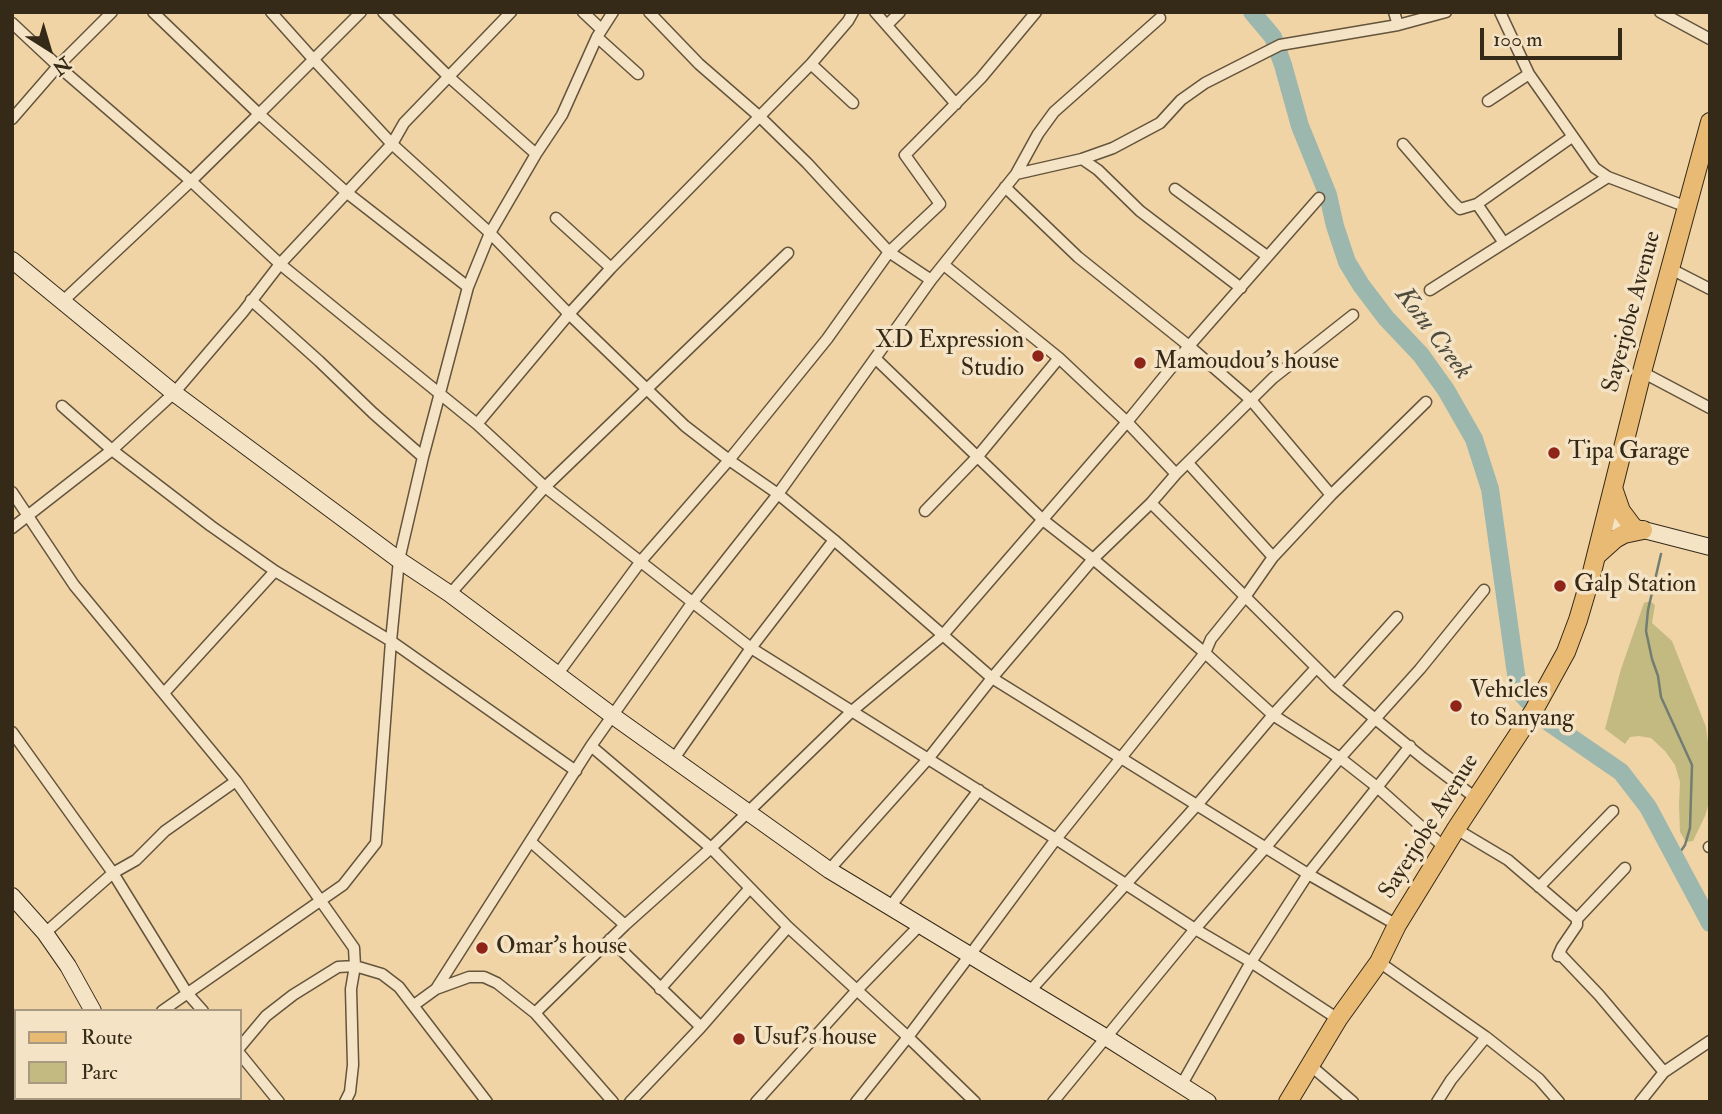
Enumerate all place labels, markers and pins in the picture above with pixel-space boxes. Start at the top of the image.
place label: XD Expression Studio [875,328,1024,384]
marker: XD Expression Studio [1030,348,1046,364]
place label: Mamoudou's house [1154,349,1339,377]
marker: Mamoudou's house [1132,355,1148,371]
place label: Tipa Garage [1568,439,1690,467]
marker: Tipa Garage [1546,445,1562,461]
place label: Galp Station [1574,572,1696,600]
marker: Galp Station [1552,578,1568,594]
place label: Vehicles to Sanyang [1470,678,1574,734]
marker: Vehicles to Sanyang [1448,698,1464,714]
place label: Omar's house [496,934,627,962]
marker: Omar's house [474,940,490,956]
place label: Usuf's house [753,1025,877,1053]
marker: Usuf's house [731,1031,747,1047]

